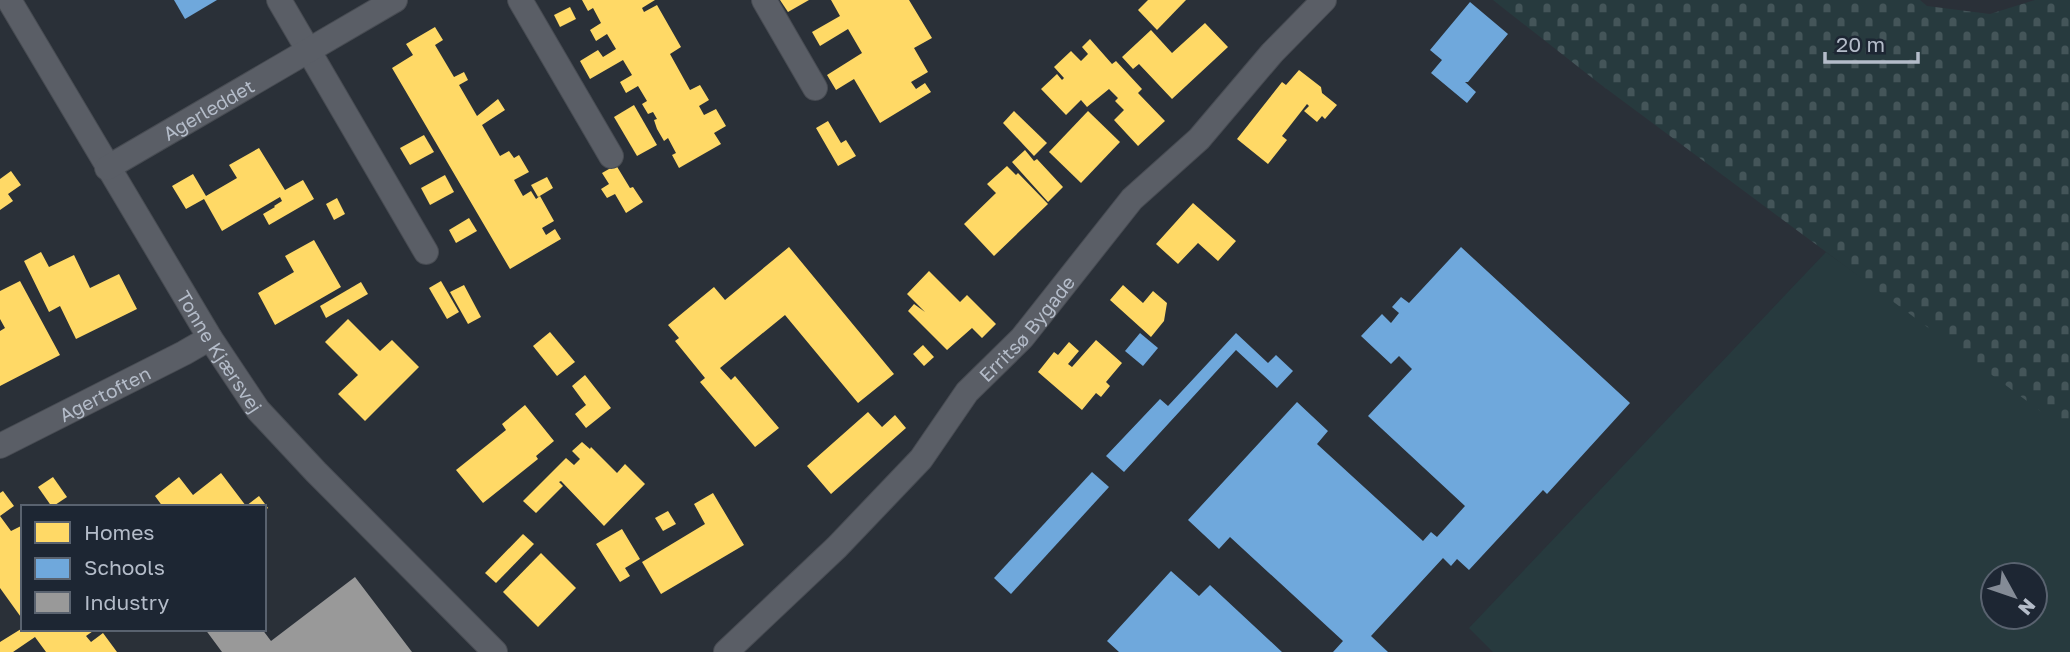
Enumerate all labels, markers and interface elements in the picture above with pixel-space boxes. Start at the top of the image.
scale bar [1825,21,1918,65]
text: 20 m [1836,31,1885,57]
street label: Agerleddet [158,74,258,145]
street label: Erritsø Bygade [974,271,1079,386]
street label: Tonne Kjærsvej [173,286,268,417]
street label: Agertoften [55,361,154,426]
legend [21,505,266,631]
text: Homes [84,519,154,545]
text: Schools [84,554,165,580]
north arrow [1979,561,2049,631]
text: Industry [84,589,169,615]
text: N [2014,594,2041,620]

